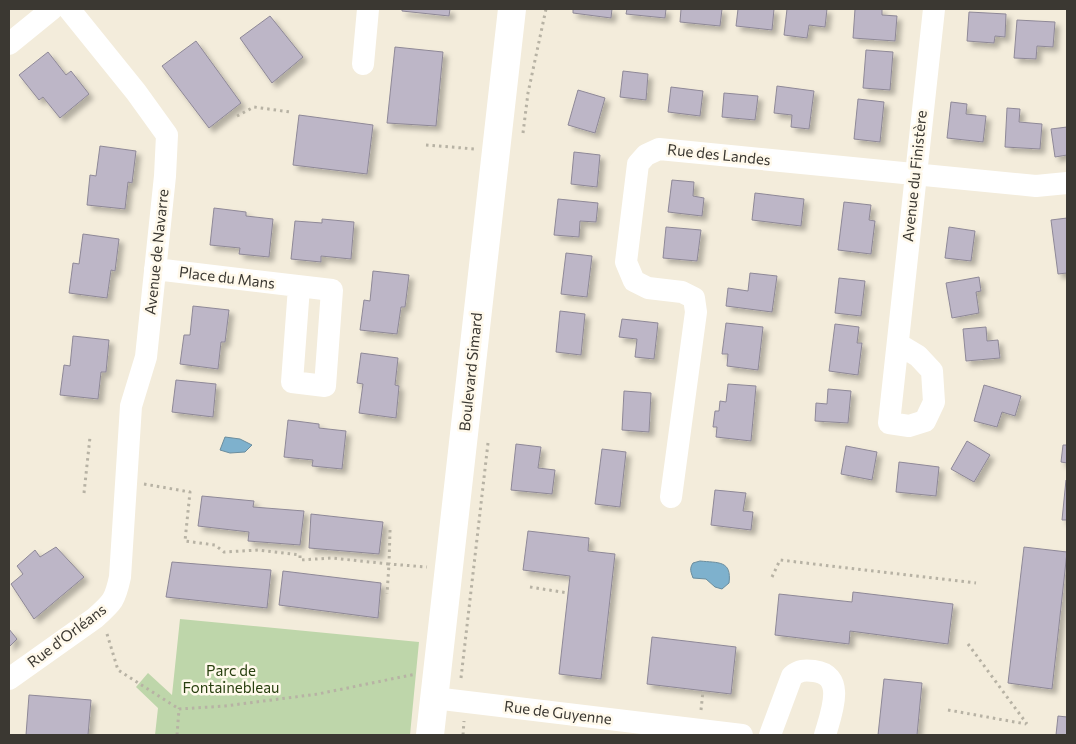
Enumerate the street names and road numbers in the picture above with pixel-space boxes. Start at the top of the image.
street label: Avenue du Finistère [898,109,930,243]
street label: Rue des Landes [667,140,772,168]
street label: Avenue de Navarre [140,188,172,316]
street label: Place du Mans [178,262,276,292]
street label: Boulevard Simard [455,312,485,432]
street label: Rue d'Orléans [23,600,110,671]
street label: Rue de Guyenne [503,696,613,728]

